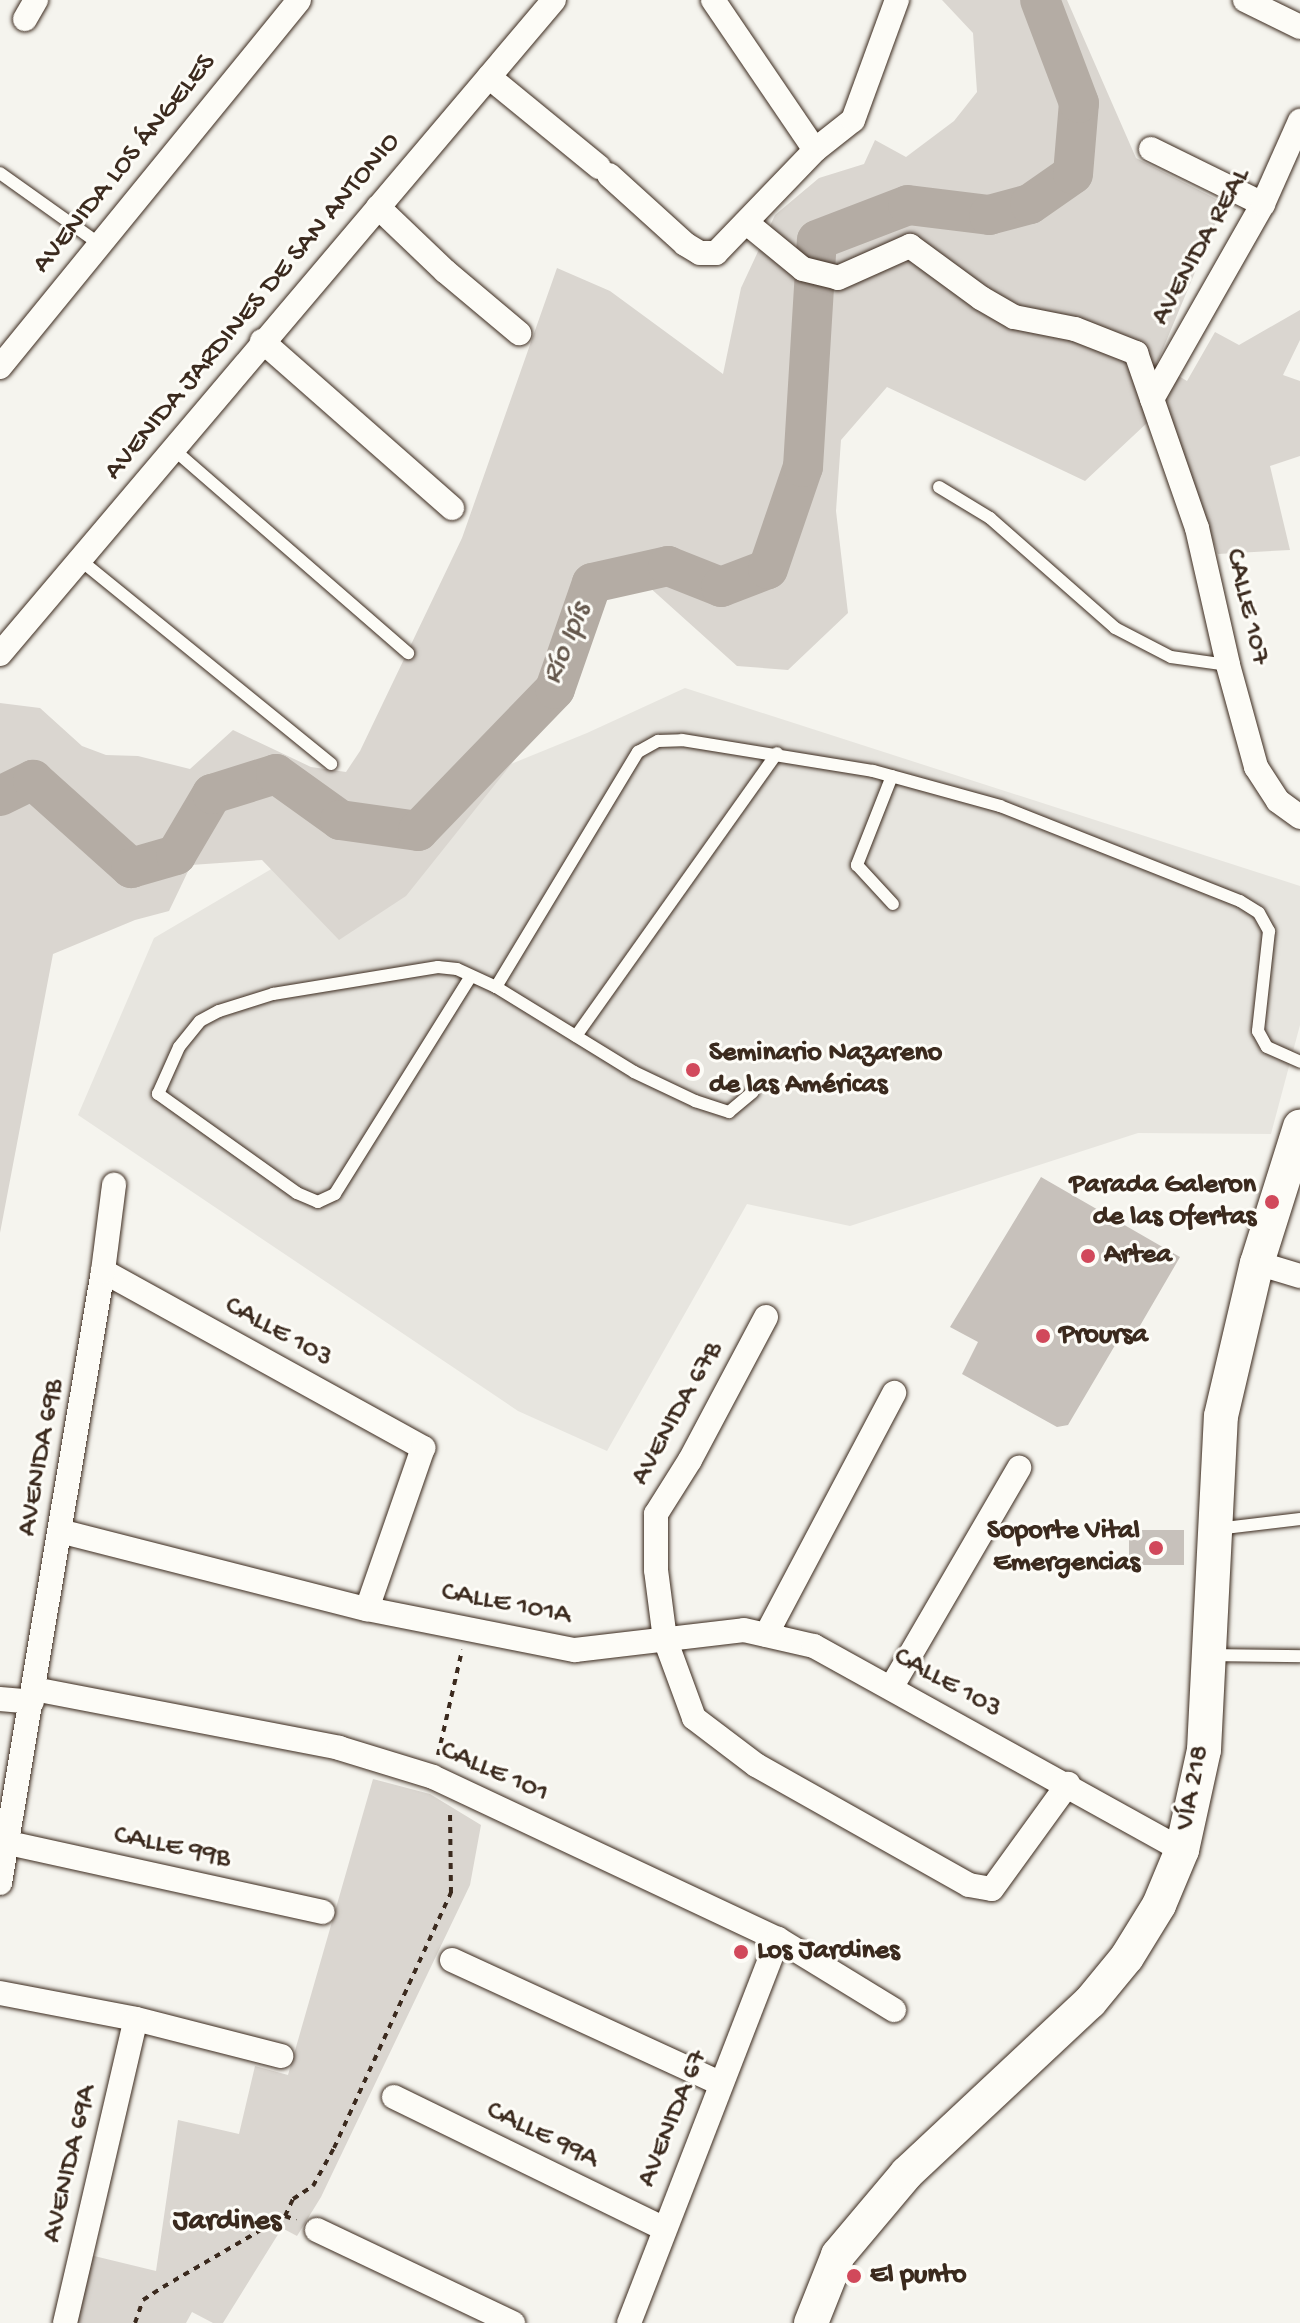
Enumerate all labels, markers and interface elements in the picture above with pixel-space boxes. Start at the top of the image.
street label: AVENIDA LOS ÁNGELES [26,47,224,281]
street label: AVENIDA JARDINES DE SAN ANTONIO [98,126,408,488]
street label: AVENIDA REAL [1145,162,1259,332]
street label: CALLE 107 [1216,546,1276,668]
water label: Río Ipís [535,598,601,690]
place label: Seminario Nazareno de las Américas [709,1037,942,1103]
marker: Seminario Nazareno de las Américas [684,1061,702,1079]
place label: Parada Galeron de las Ofertas [1069,1169,1256,1235]
marker: Parada Galeron de las Ofertas [1263,1193,1281,1211]
place label: Artea [1104,1239,1172,1273]
marker: Artea [1079,1247,1097,1265]
street label: CALLE 103 [218,1290,338,1376]
place label: Proursa [1059,1319,1148,1353]
marker: Proursa [1034,1327,1052,1345]
street label: AVENIDA 67B [625,1336,731,1492]
street label: AVENIDA 69B [12,1377,72,1539]
place label: Soporte Vital Emergencias [987,1515,1140,1581]
marker: Soporte Vital Emergencias [1147,1539,1165,1557]
street label: CALLE 101A [438,1576,574,1634]
street label: CALLE 103 [887,1641,1007,1727]
street label: CALLE 101 [435,1734,553,1812]
street label: VÍA 218 [1169,1743,1219,1833]
street label: CALLE 99B [110,1819,234,1877]
place label: Los Jardines [757,1935,900,1969]
marker: Los Jardines [732,1943,750,1961]
street label: AVENIDA 67 [631,2046,717,2192]
street label: AVENIDA 69A [37,2082,105,2246]
street label: CALLE 99A [480,2094,604,2178]
district label: Jardines [173,2205,281,2241]
place label: El punto [870,2259,966,2293]
marker: El punto [845,2267,863,2285]

